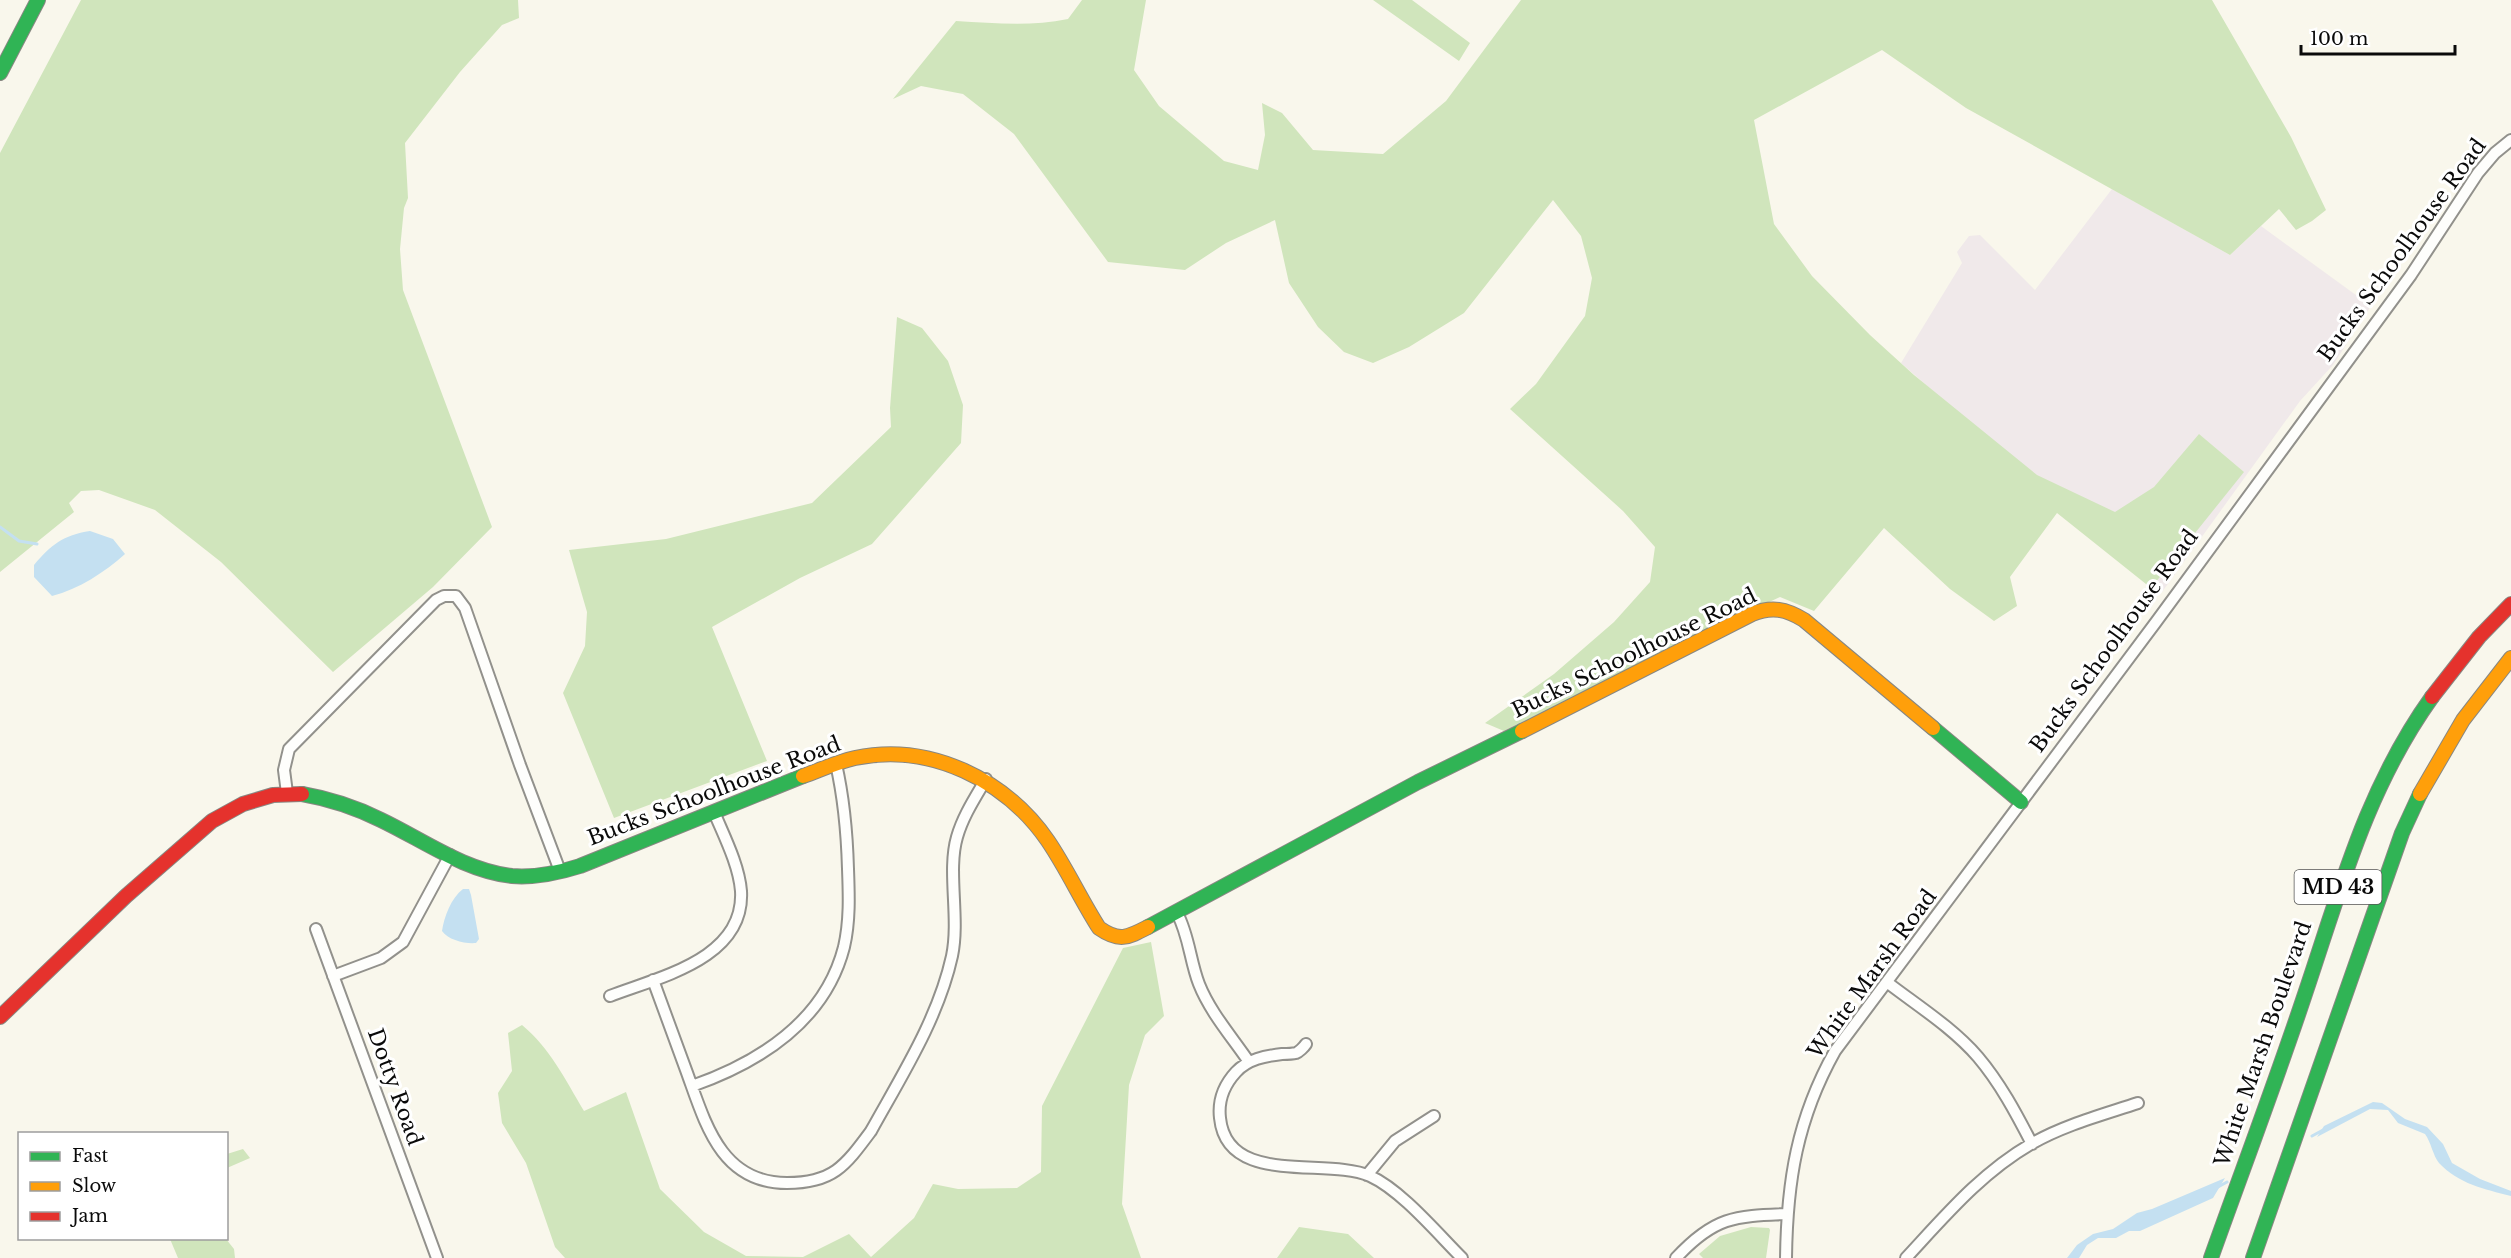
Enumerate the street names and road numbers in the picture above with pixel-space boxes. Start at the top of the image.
street label: Bucks Schoolhouse Road [2312,134,2492,366]
street label: Bucks Schoolhouse Road [2024,525,2204,757]
street label: Bucks Schoolhouse Road [1507,582,1761,724]
street label: Bucks Schoolhouse Road [584,731,844,851]
road number: MD 43 [2294,870,2382,904]
street label: White Marsh Road [1801,884,1942,1065]
street label: White Marsh Boulevard [2208,918,2317,1171]
street label: Dotty Road [362,1025,428,1149]

